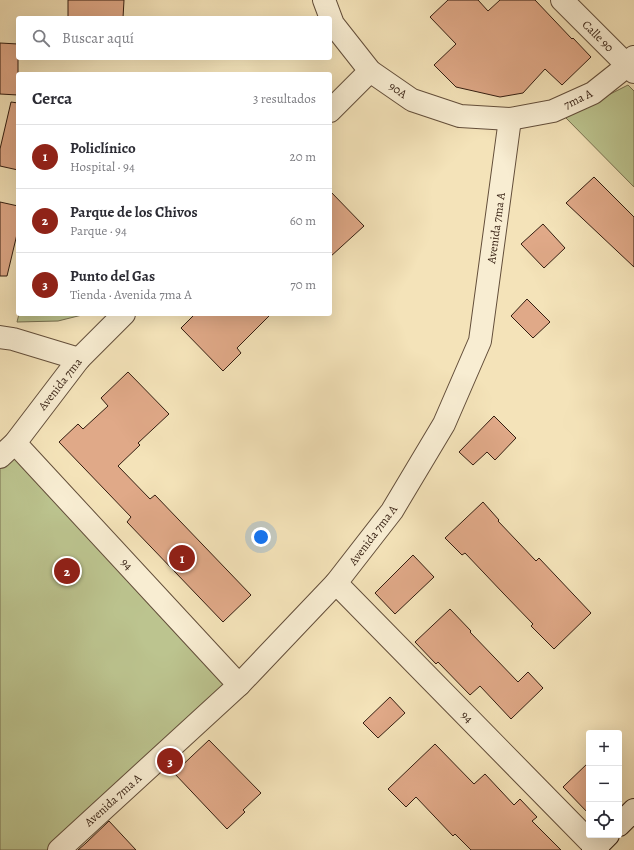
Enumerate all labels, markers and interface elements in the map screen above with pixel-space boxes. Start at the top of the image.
search box [16,16,332,60]
street label: Calle 90 [579,17,617,55]
icon: search [30,27,52,49]
text: Buscar aquí [62,28,134,48]
street label: 90A [386,78,411,102]
street label: 7ma A [561,85,596,113]
text: Cerca [32,87,72,110]
text: 3 resultados [253,90,316,107]
text: Policlínico [70,138,136,158]
text: 1 [43,148,47,165]
text: 20 m [290,148,316,165]
text: Hospital · 94 [70,158,135,175]
street label: Avenida 7ma A [483,190,509,266]
text: Parque de los Chivos [70,202,198,222]
text: 2 [42,212,48,229]
text: 60 m [290,212,316,229]
text: Parque · 94 [70,222,127,239]
text: Punto del Gas [70,266,155,286]
text: 3 [42,276,48,293]
text: 70 m [290,276,316,293]
text: Tienda · Avenida 7ma A [70,286,192,303]
street label: Avenida 7ma [34,354,86,414]
street label: Avenida 7ma A [344,501,402,569]
your location [251,527,271,547]
pin: 1 [169,543,195,573]
street label: 94 [117,555,137,574]
pin: 2 [54,556,80,586]
street label: 94 [457,708,477,727]
map controls [586,730,622,838]
button: + [586,730,622,766]
pin: 3 [157,746,183,776]
button: − [586,766,622,802]
street label: Avenida 7ma A [80,769,146,831]
button: locate [586,802,622,838]

